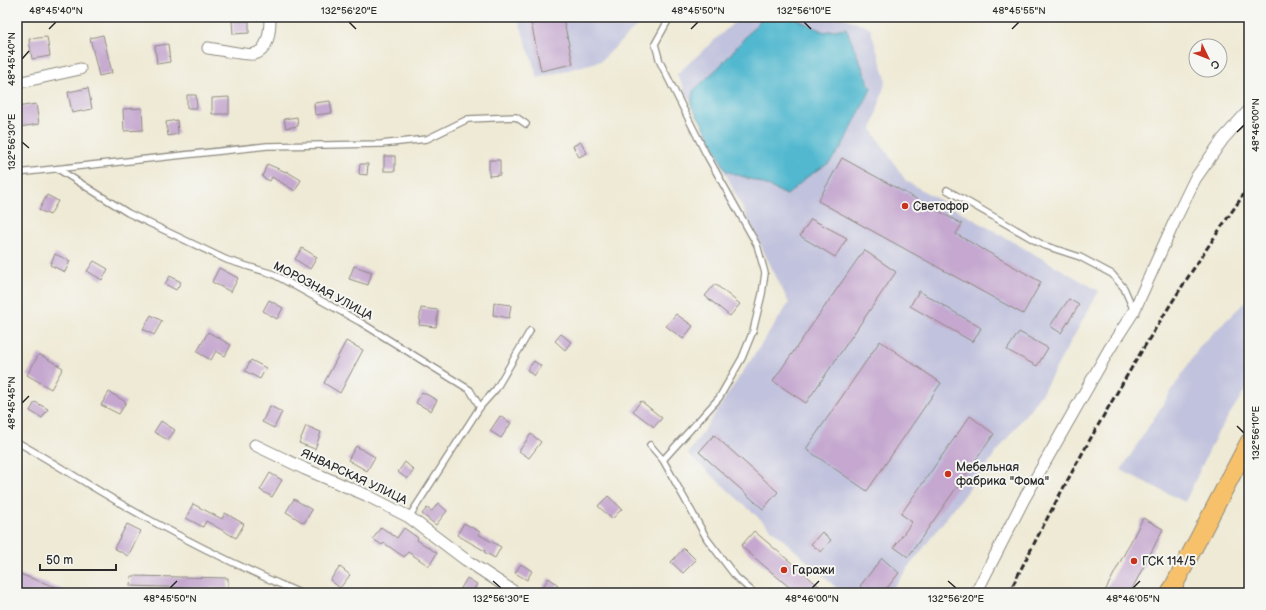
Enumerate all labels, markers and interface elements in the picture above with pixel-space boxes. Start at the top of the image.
text: 48°45'40"N [29,5,83,17]
text: 132°56'20"E [321,5,378,17]
text: 48°45'50"N [671,5,725,17]
text: 132°56'10"E [777,5,832,17]
text: 48°45'55"N [992,5,1046,17]
text: 48°45'40"N [6,32,18,86]
north arrow [1188,38,1228,78]
text: С [1207,57,1222,72]
text: 48°46'00"N [1250,98,1262,152]
text: 132°56'30"E [6,113,18,170]
place label: Светофор [913,199,969,214]
marker: Светофор [900,201,910,211]
street label: МОРОЗНАЯ УЛИЦА [271,258,376,324]
text: 48°45'45"N [6,376,18,430]
text: 132°56'10"E [1250,405,1262,460]
street label: ЯНВАРСКАЯ УЛИЦА [299,446,410,508]
place label: Мебельная фабрика "Фома" [956,460,1049,489]
marker: Мебельная фабрика "Фома" [943,469,953,479]
scale bar [40,546,116,572]
text: 50 m [46,553,73,568]
place label: ГСК 114/5 [1142,554,1196,569]
marker: ГСК 114/5 [1129,556,1139,566]
place label: Гаражи [792,563,835,578]
marker: Гаражи [779,565,789,575]
text: 48°45'50"N [143,593,197,605]
text: 132°56'30"E [473,593,530,605]
text: 48°46'00"N [785,593,839,605]
text: 132°56'20"E [928,593,985,605]
text: 48°46'05"N [1106,593,1160,605]

